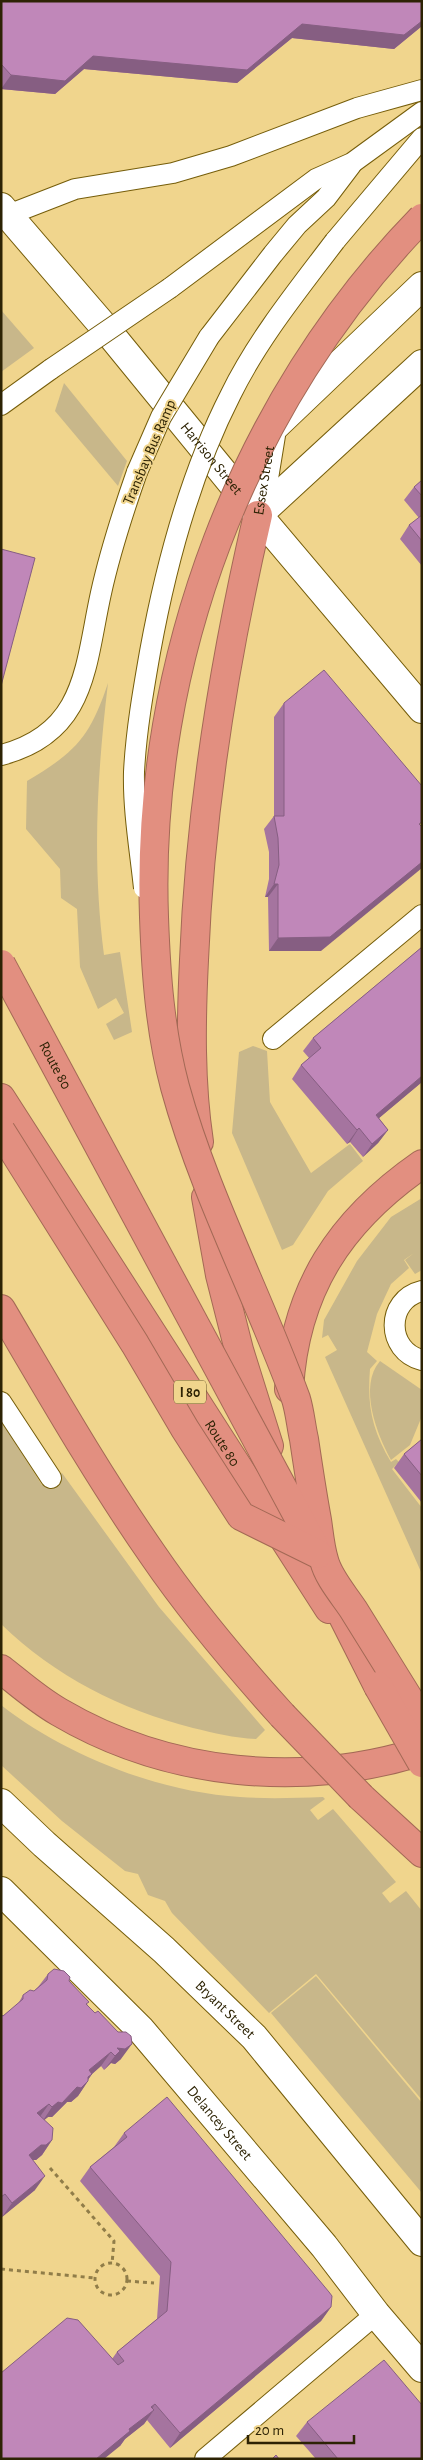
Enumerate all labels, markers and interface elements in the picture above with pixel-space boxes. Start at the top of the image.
street label: Transbay Bus Ramp [121,397,178,507]
street label: Harrison Street [178,420,245,498]
street label: Essex Street [251,445,277,516]
street label: Route 80 [36,1039,74,1092]
road number: I 80 [174,1380,206,1404]
street label: Route 80 [202,1417,242,1469]
street label: Bryant Street [192,1978,258,2042]
street label: Delancey Street [184,2083,255,2163]
scale bar [248,2412,354,2444]
text: 20 m [255,2423,284,2438]

